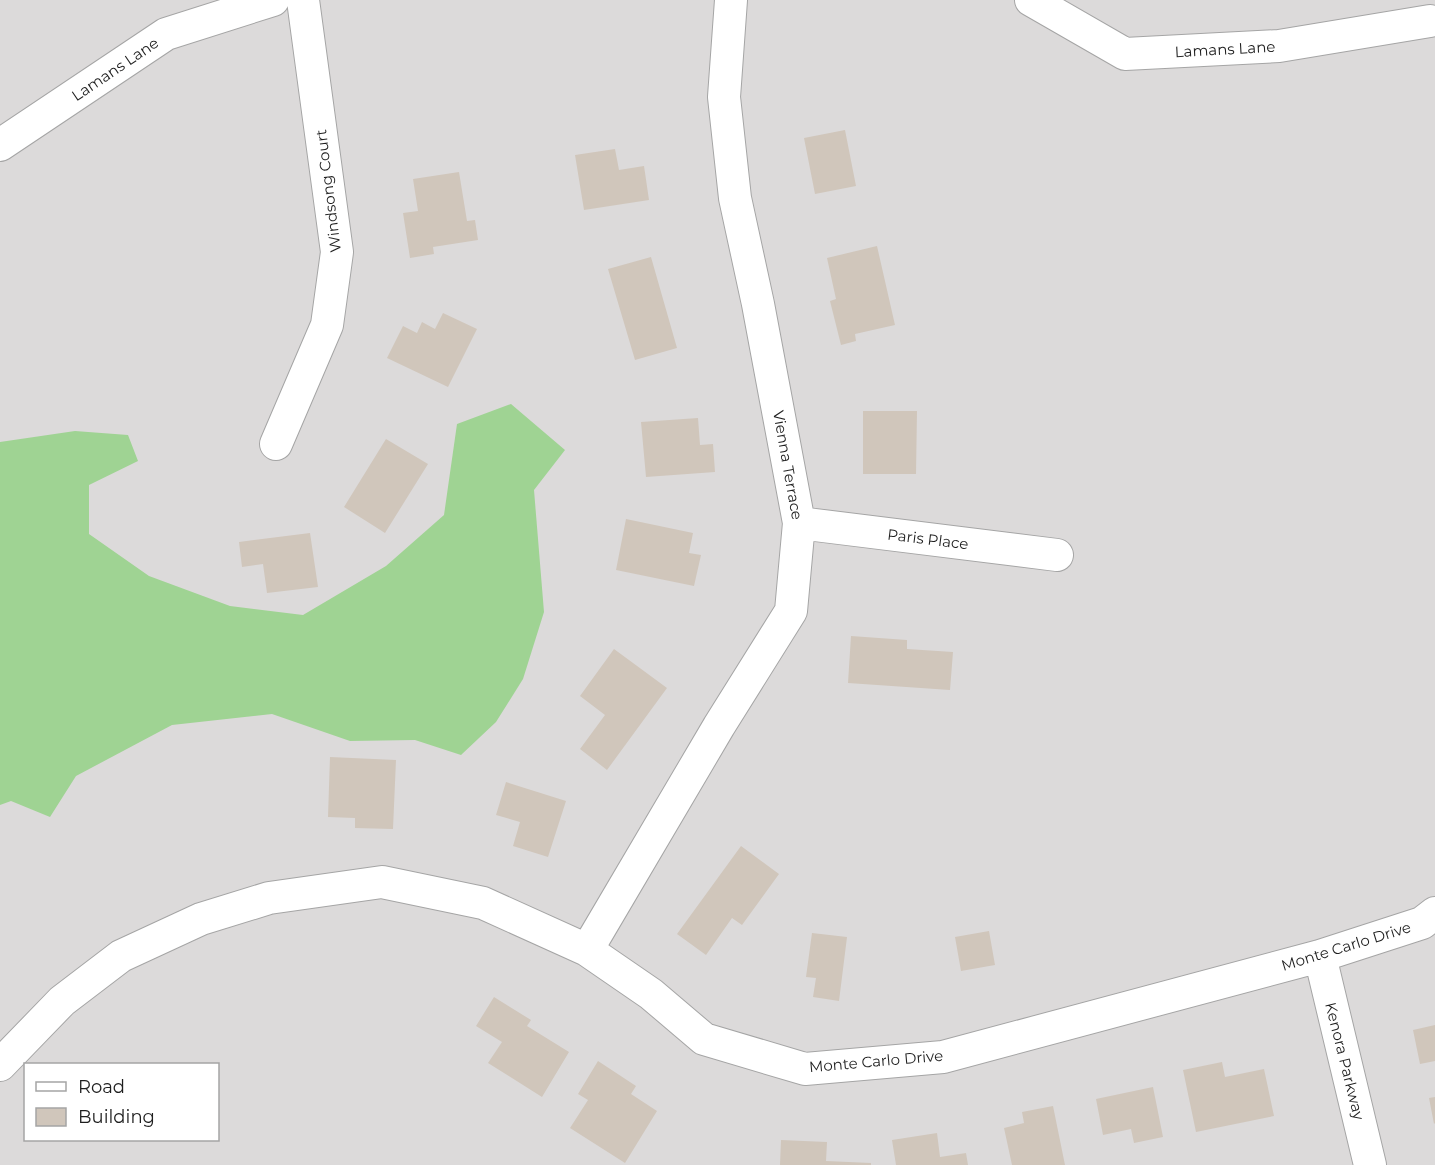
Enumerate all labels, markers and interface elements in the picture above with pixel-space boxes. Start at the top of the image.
street label: Lamans Lane [68,33,162,105]
street label: Lamans Lane [1174,37,1276,61]
street label: Windsong Court [311,128,345,254]
street label: Vienna Terrace [769,409,807,521]
street label: Paris Place [886,525,970,553]
street label: Monte Carlo Drive [1279,917,1413,975]
street label: Kenora Parkway [1321,1000,1369,1123]
street label: Monte Carlo Drive [808,1046,944,1076]
legend [24,1063,219,1141]
text: Road [78,1076,125,1098]
text: Building [78,1106,155,1128]

